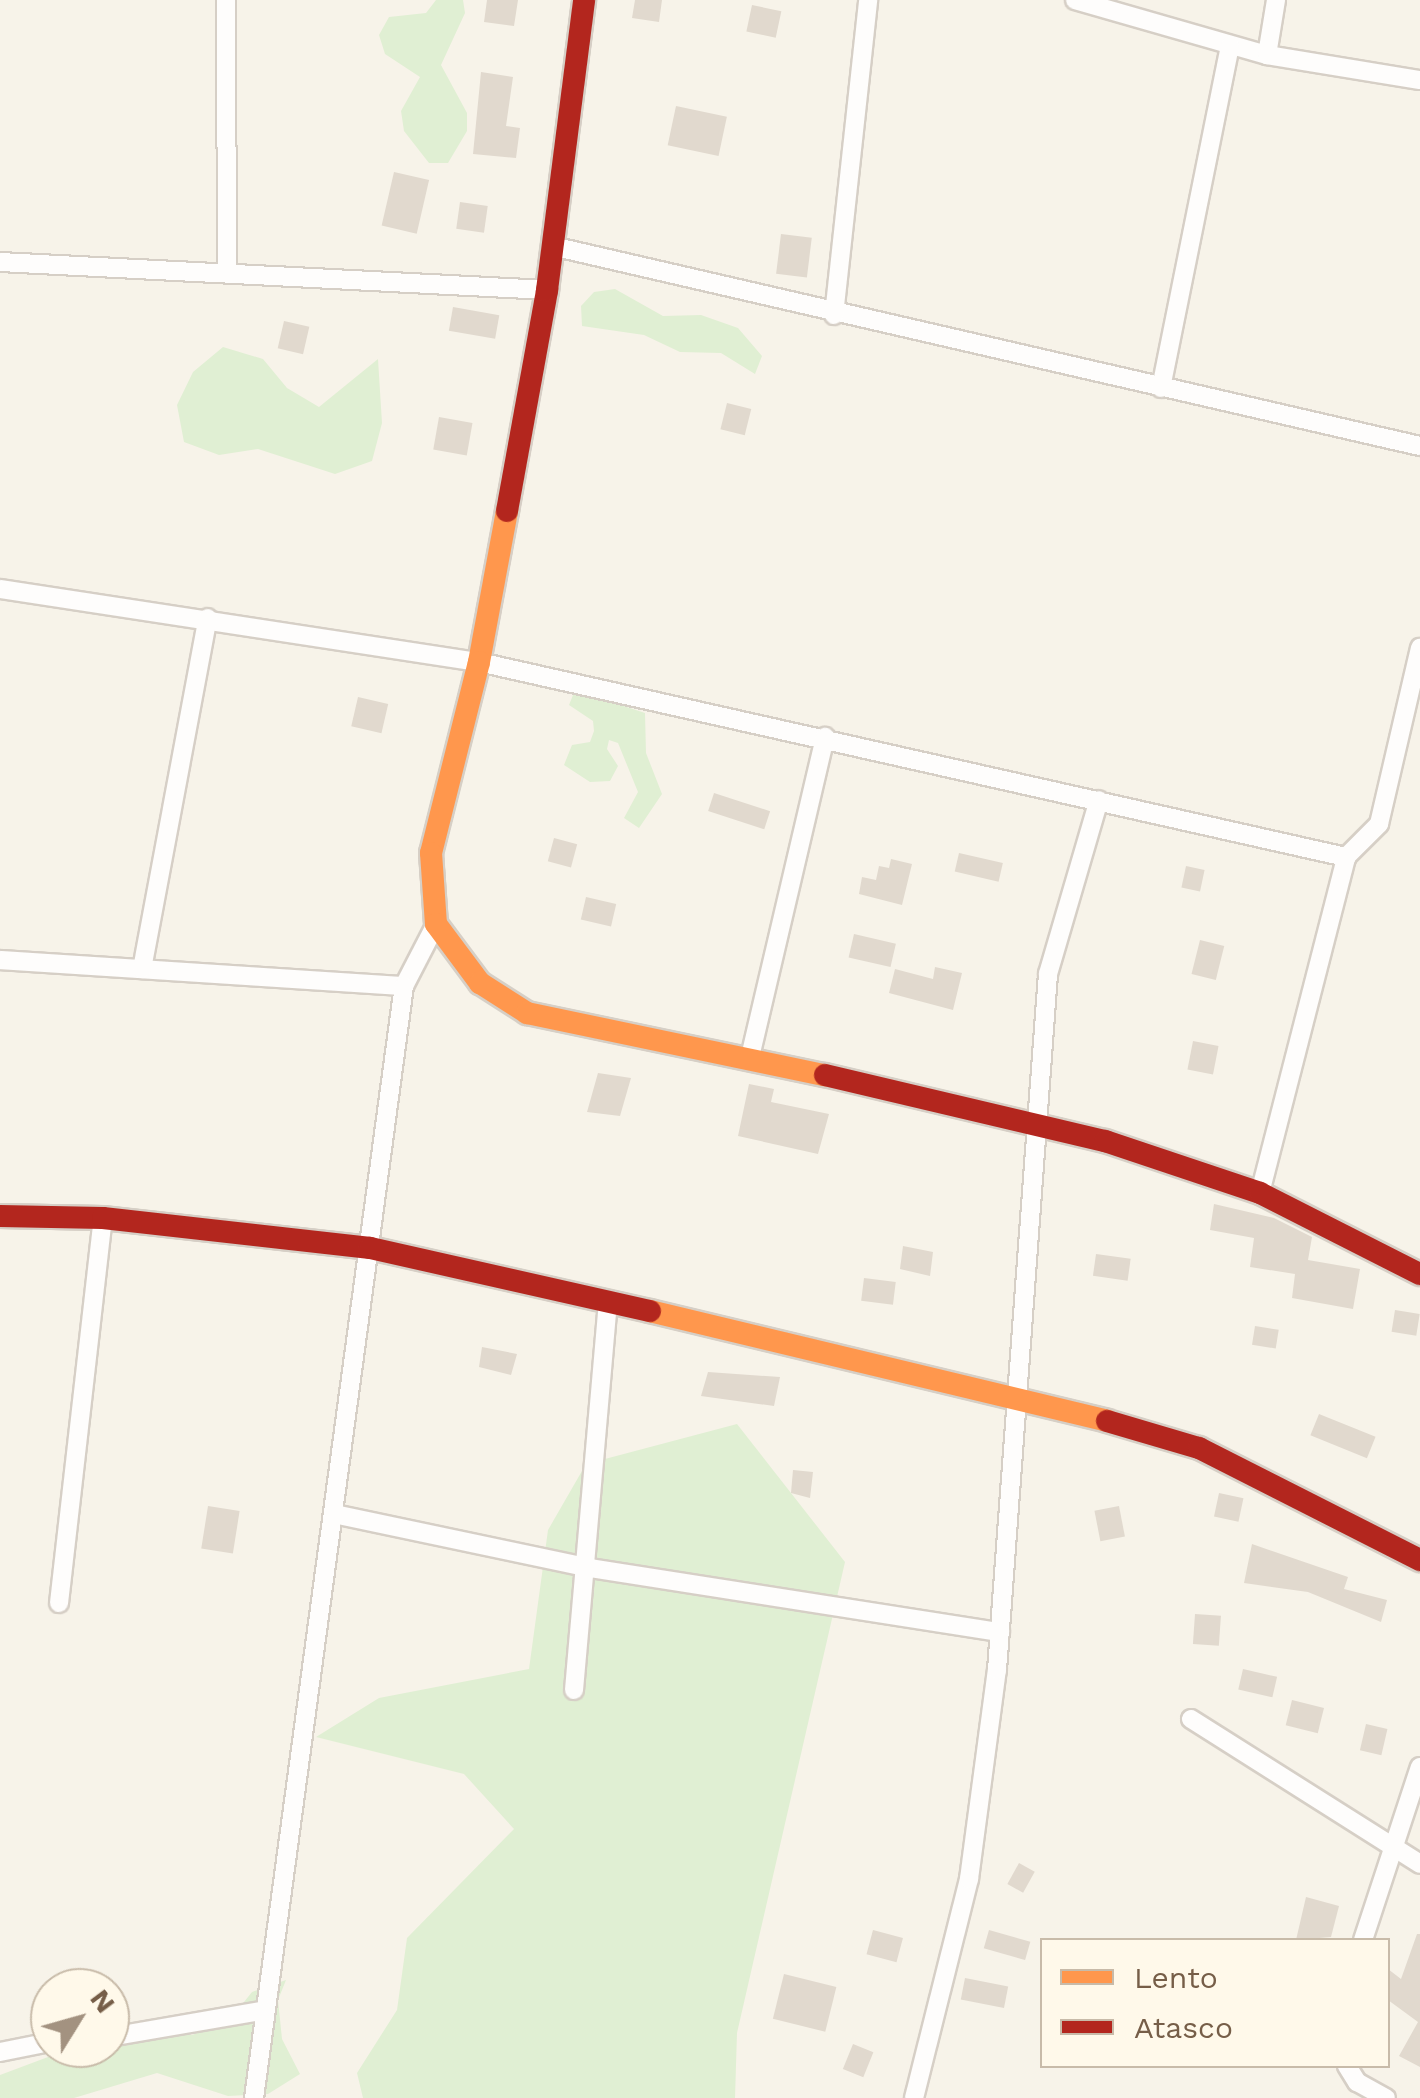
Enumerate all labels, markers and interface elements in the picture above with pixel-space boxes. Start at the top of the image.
legend [1040,1938,1390,2068]
text: Lento [1134,1960,1218,1995]
north arrow [30,1968,130,2068]
text: N [83,1983,122,2019]
text: Atasco [1134,2010,1233,2045]

